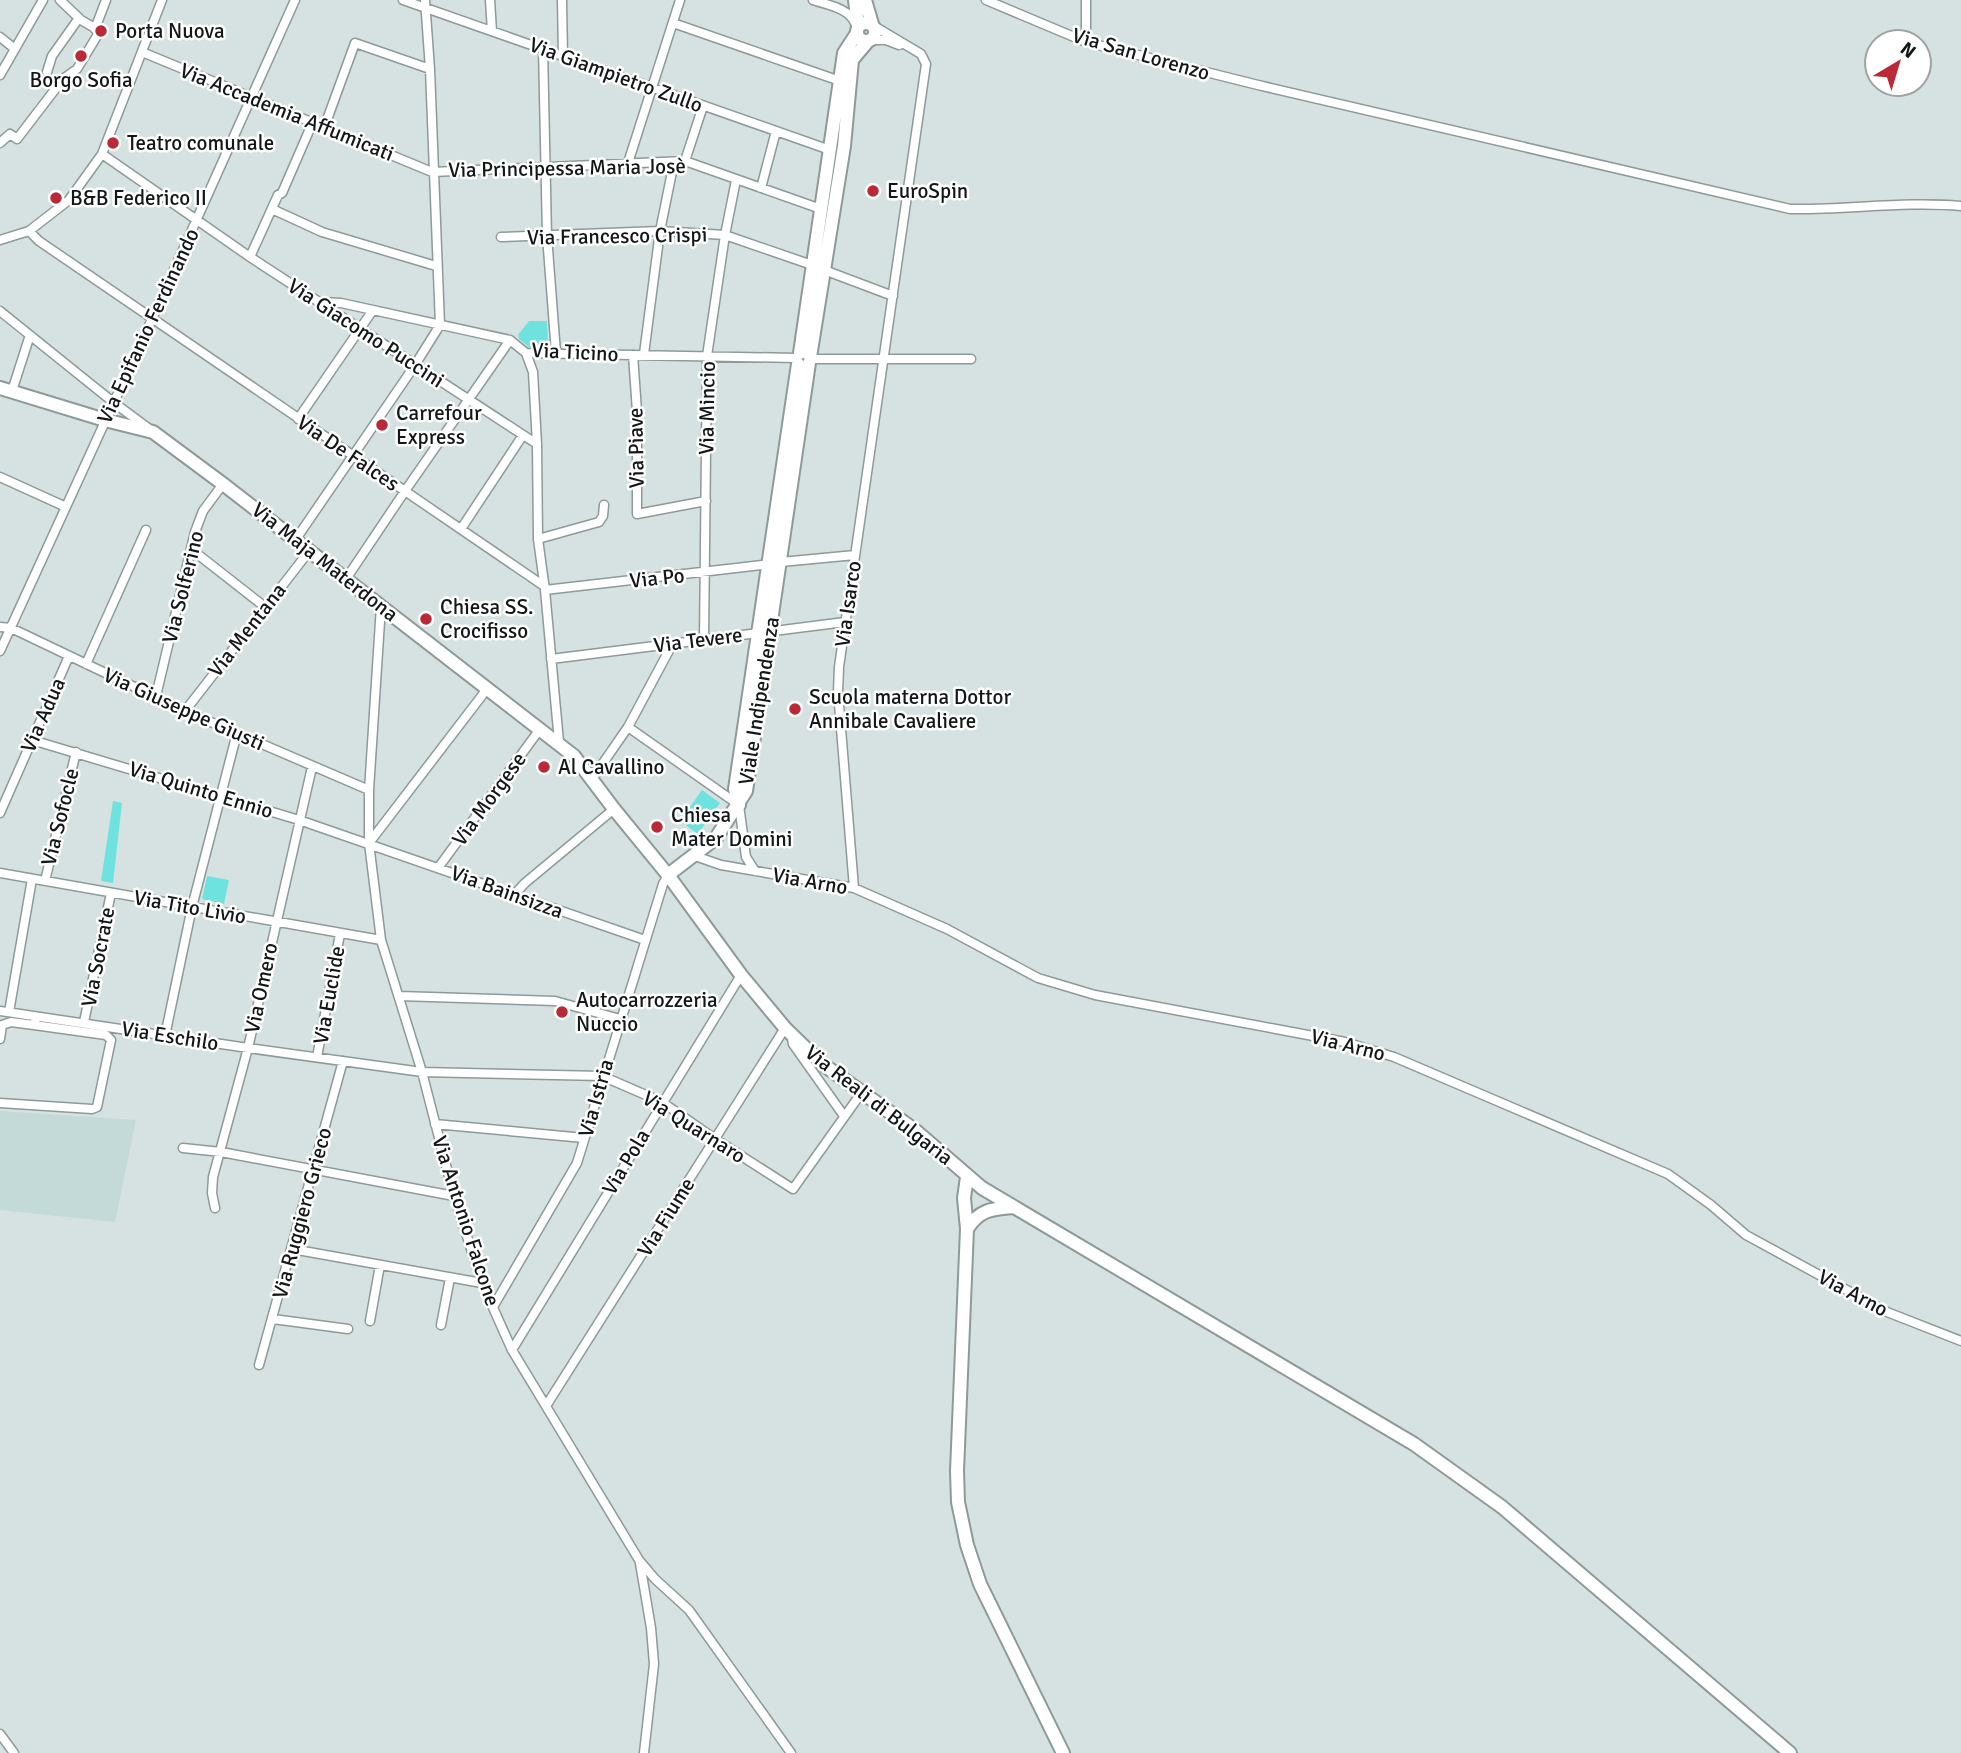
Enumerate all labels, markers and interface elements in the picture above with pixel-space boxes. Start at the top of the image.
place label: Porta Nuova [115,18,225,44]
street label: Via San Lorenzo [1069,22,1213,86]
marker: Porta Nuova [93,23,109,39]
north arrow [1863,28,1933,98]
street label: Via Giampietro Zullo [526,32,706,118]
text: N [1895,37,1920,64]
marker: Borgo Sofia [73,48,89,64]
street label: Via Accademia Affumicati [176,57,398,167]
place label: Borgo Sofia [29,67,133,93]
place label: Teatro comunale [127,130,274,156]
marker: Teatro comunale [105,135,121,151]
street label: Via Principessa Maria Josè [448,153,686,183]
place label: EuroSpin [887,178,968,204]
marker: EuroSpin [865,183,881,199]
place label: B&B Federico II [70,185,207,211]
marker: B&B Federico II [48,190,64,206]
street label: Via Francesco Crispi [527,221,707,251]
street label: Via Epifanio Ferdinando [91,224,205,428]
street label: Via Giacomo Puccini [283,273,449,393]
street label: Via Ticino [531,337,619,367]
street label: Via Mincio [693,361,721,455]
place label: Carrefour Express [396,400,482,450]
street label: Via Piave [622,407,650,489]
street label: Via De Falces [292,409,404,497]
marker: Carrefour Express [374,417,390,433]
street label: Via Maja Materdona [247,497,403,627]
street label: Via Solferino [156,528,210,646]
street label: Via Isarco [829,559,867,649]
street label: Via Po [628,562,686,594]
street label: Via Mentana [202,578,292,682]
place label: Chiesa SS. Crocifisso [440,594,534,644]
marker: Chiesa SS. Crocifisso [418,611,434,627]
street label: Viale Indipendenza [733,615,785,787]
street label: Via Tevere [652,622,744,658]
street label: Via Giuseppe Giusti [99,662,269,756]
street label: Via Adua [15,674,71,756]
place label: Scuola materna Dottor Annibale Cavaliere [809,684,1011,734]
marker: Scuola materna Dottor Annibale Cavaliere [787,701,803,717]
street label: Via Morgese [446,747,532,851]
place label: Al Cavallino [558,754,665,780]
street label: Via Quinto Ennio [126,756,276,824]
marker: Al Cavallino [536,759,552,775]
street label: Via Sofocle [35,766,85,868]
place label: Chiesa Mater Domini [671,802,793,852]
marker: Chiesa Mater Domini [649,819,665,835]
street label: Via Bainsizza [447,860,567,924]
street label: Via Arno [770,862,850,900]
street label: Via Tito Livio [132,884,248,930]
street label: Via Socrate [76,905,120,1009]
street label: Via Omero [239,940,283,1036]
street label: Via Euclide [308,944,350,1046]
place label: Autocarrozzeria Nuccio [576,987,718,1037]
marker: Autocarrozzeria Nuccio [554,1004,570,1020]
street label: Via Eschilo [120,1015,220,1057]
street label: Via Arno [1308,1023,1388,1067]
street label: Via Reali di Bulgaria [800,1039,958,1171]
street label: Via Istria [572,1056,620,1140]
street label: Via Quarnaro [638,1085,750,1169]
street label: Via Ruggiero Grieco [267,1124,337,1302]
street label: Via Pola [596,1124,656,1200]
street label: Via Antonio Falcone [426,1133,506,1309]
street label: Via Fiume [632,1173,700,1261]
street label: Via Arno [1813,1264,1893,1322]

